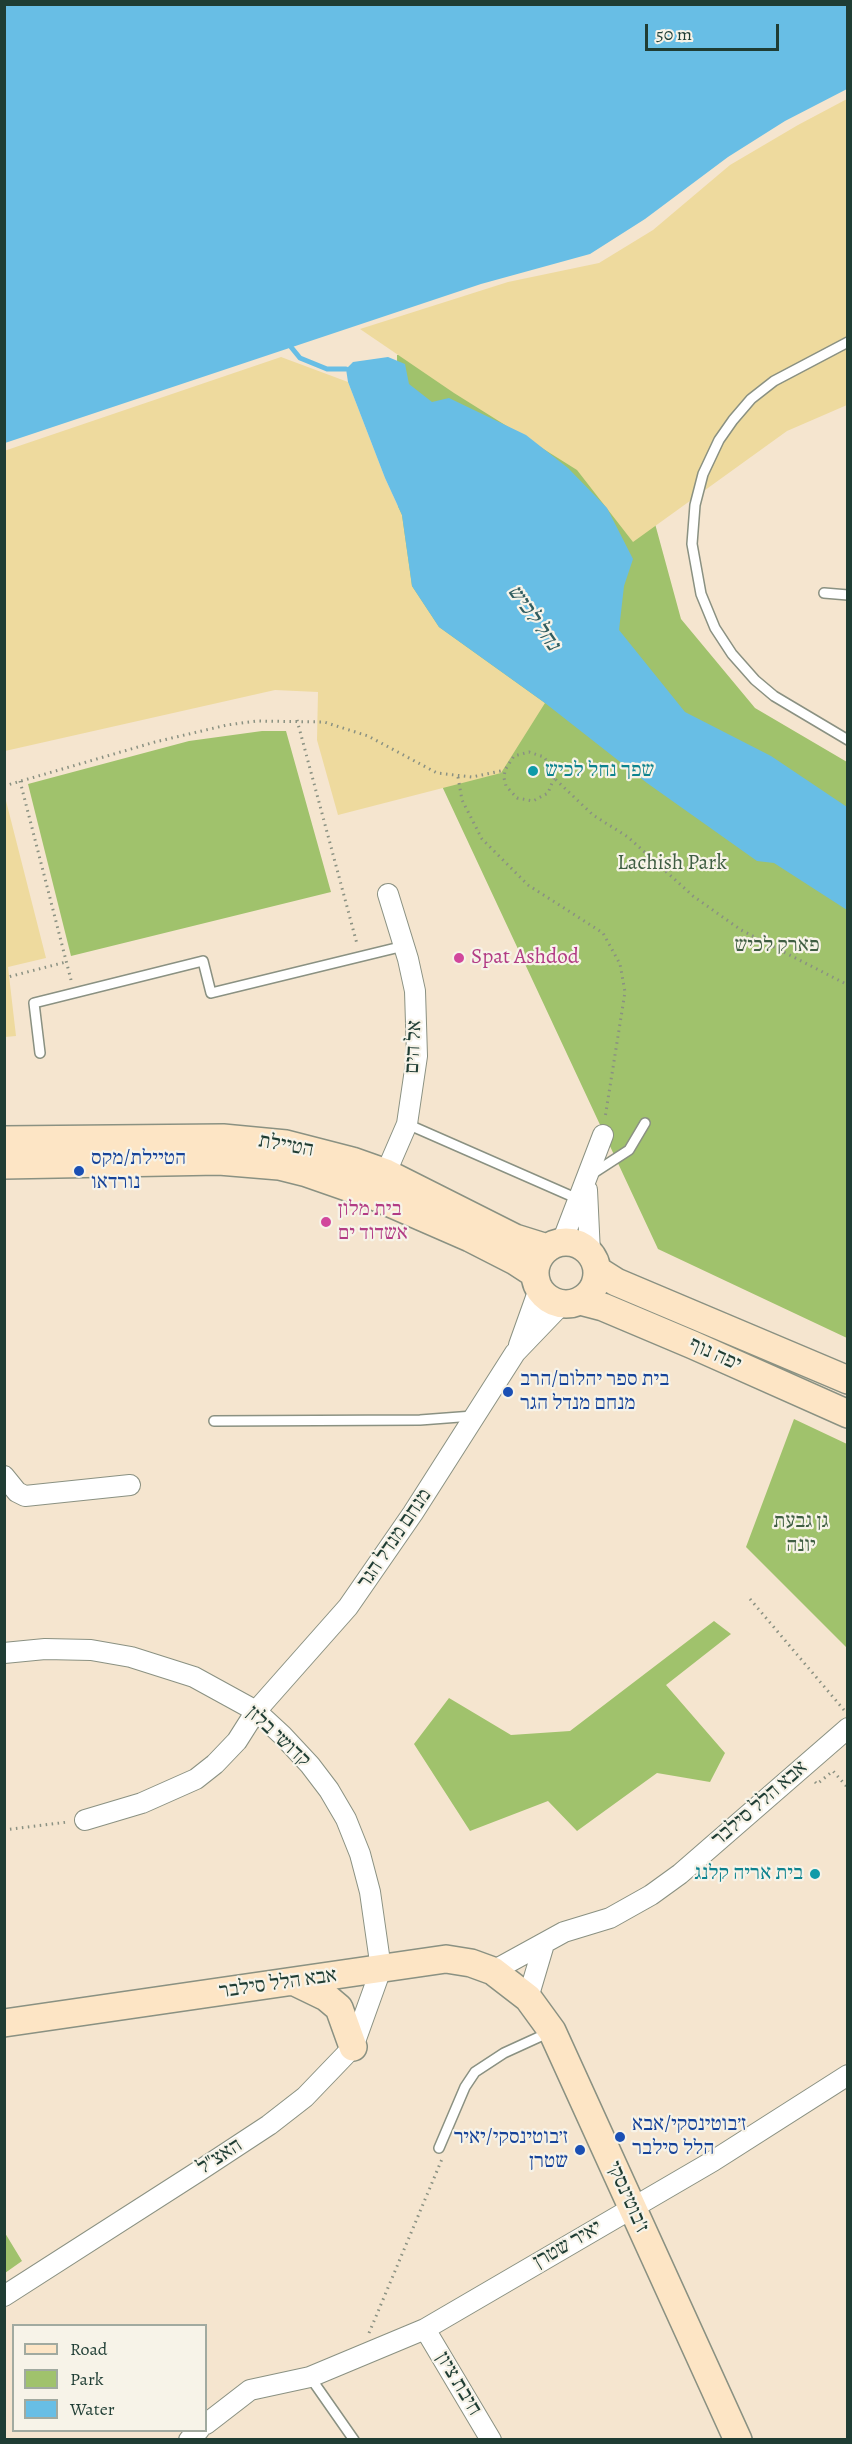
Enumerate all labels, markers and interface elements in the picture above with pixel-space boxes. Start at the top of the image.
scale bar [648,12,782,50]
text: 50 m [656,22,692,46]
water label: נחל לכיש [501,580,565,656]
place label: שפך נחל לכיש [545,758,654,784]
marker: שפך נחל לכיש [526,764,540,778]
park label: Lachish Park [617,851,727,877]
park label: פארק לכיש [734,933,820,959]
place label: Spat Ashdod [471,945,579,971]
marker: Spat Ashdod [452,951,466,965]
street label: אל הים [400,1020,428,1074]
street label: הטיילת [256,1129,316,1163]
place label: הטיילת/מקס נורדאו [91,1146,186,1196]
marker: הטיילת/מקס נורדאו [72,1164,86,1178]
place label: בית מלון אשדוד ים [338,1197,408,1247]
marker: בית מלון אשדוד ים [319,1215,333,1229]
street label: יפה נוף [685,1332,745,1378]
place label: בית ספר יהלום/הרב מנחם מנדל הגר [520,1367,669,1417]
marker: בית ספר יהלום/הרב מנחם מנדל הגר [501,1385,515,1399]
street label: מנחם מנדל הגר [352,1484,438,1594]
park label: גן גבעת יונה [773,1509,829,1559]
street label: קדושי בלזן [241,1701,315,1773]
street label: אבא הלל סילבר [707,1756,813,1852]
place label: בית אריה קלנג [694,1861,803,1887]
marker: בית אריה קלנג [808,1867,822,1881]
street label: אבא הלל סילבר [217,1963,339,2005]
place label: ז׳בוטינסקי/אבא הלל סילבר [632,2112,746,2162]
place label: ז׳בוטינסקי/יאיר שטרן [454,2125,568,2175]
marker: ז׳בוטינסקי/אבא הלל סילבר [613,2130,627,2144]
street label: האצ"ל [193,2133,247,2181]
marker: ז׳בוטינסקי/יאיר שטרן [573,2143,587,2157]
street label: ז'בוטינסקי [600,2157,654,2237]
street label: יאיר שטרן [529,2215,607,2275]
legend [12,2324,207,2432]
text: Road [70,2337,107,2361]
street label: חיבת ציון [429,2348,487,2420]
text: Park [70,2367,104,2391]
text: Water [70,2397,115,2421]

